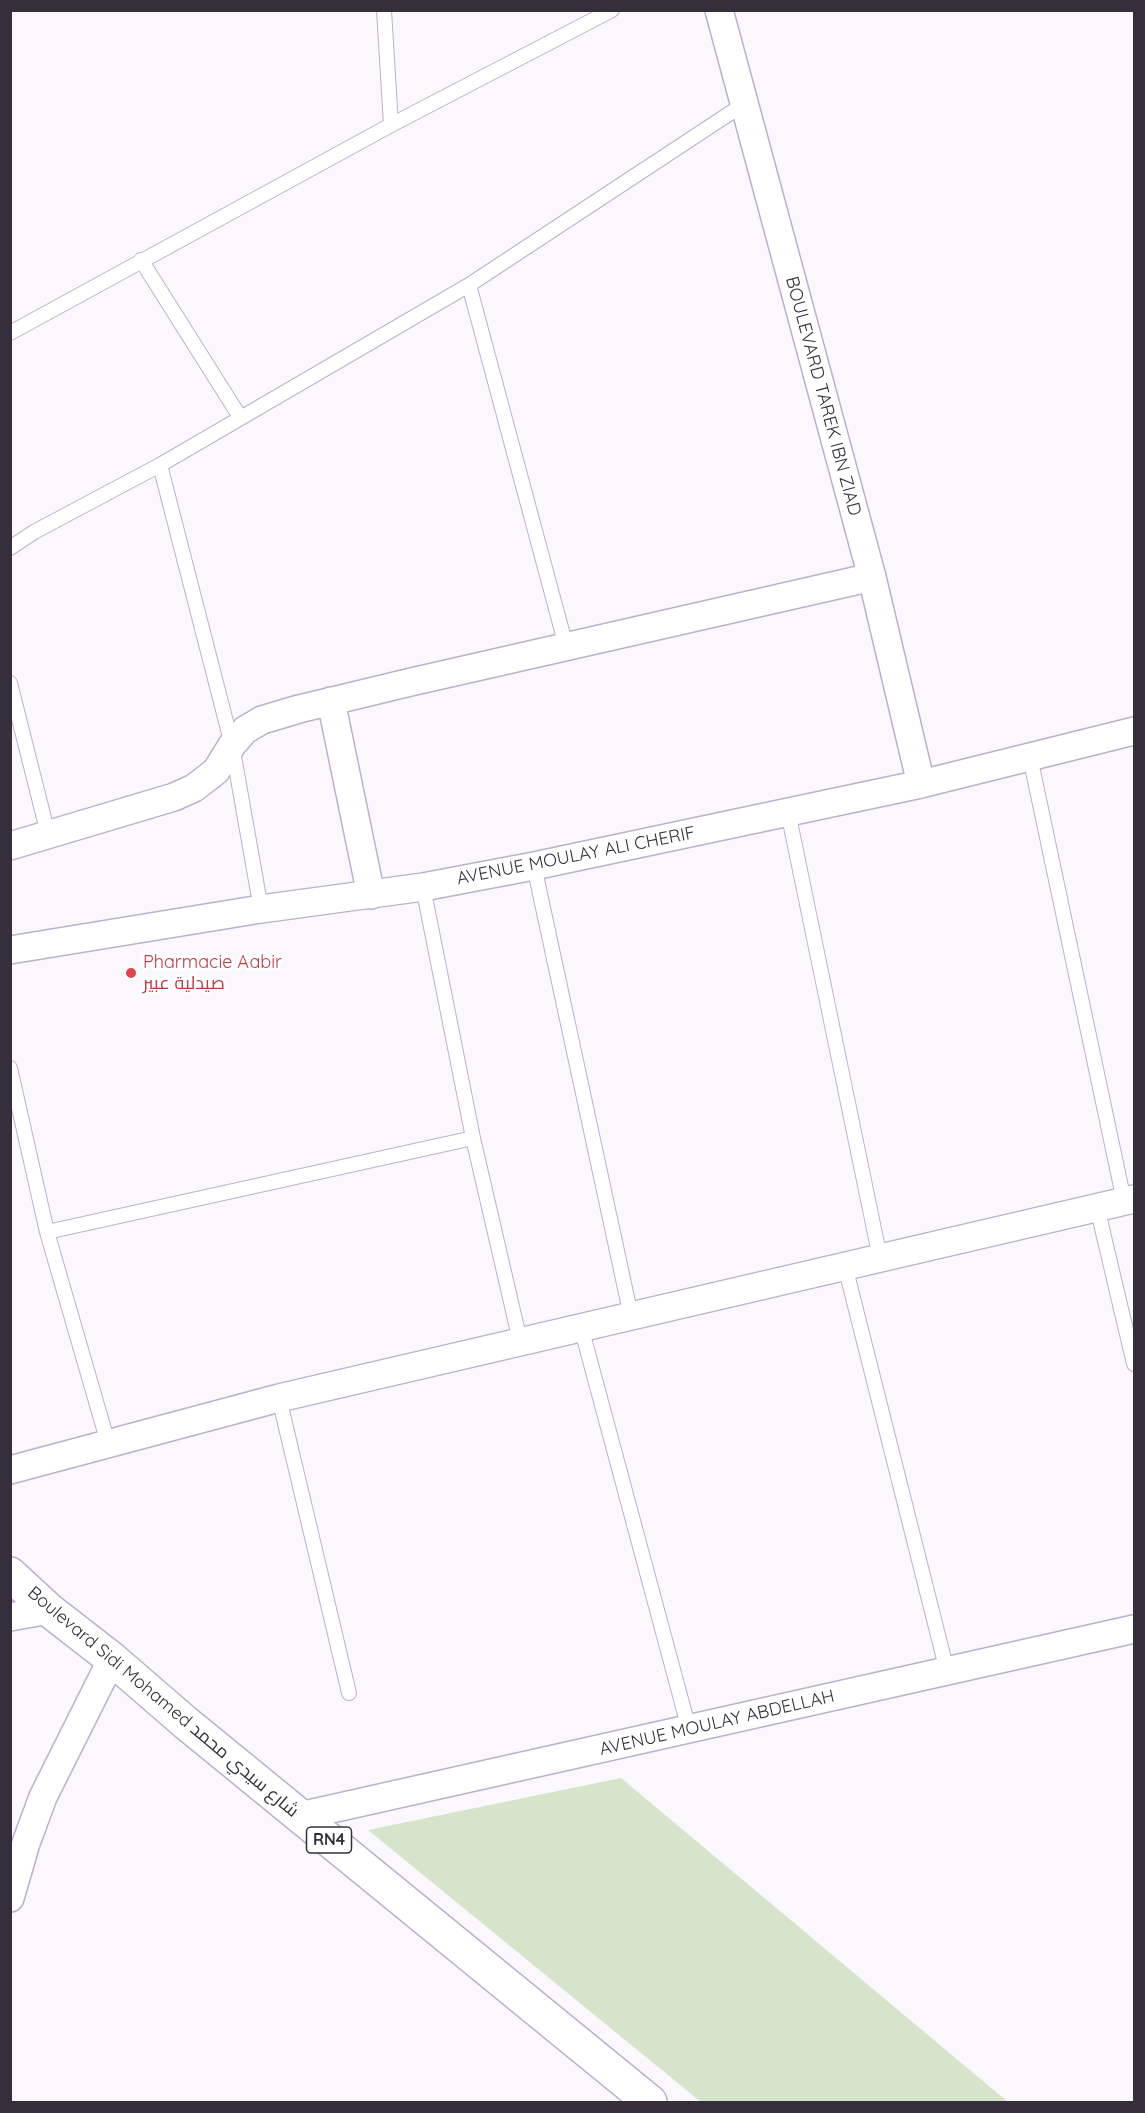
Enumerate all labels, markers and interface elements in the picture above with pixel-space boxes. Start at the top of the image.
street label: BOULEVARD TAREK IBN ZIAD [781,274,865,518]
street label: AVENUE MOULAY ALI CHERIF [455,822,697,890]
place label: Pharmacie Aabir صيدلية عبير [143,952,282,994]
marker: Pharmacie Aabir صيدلية عبير [124,966,138,980]
street label: Boulevard Sidi Mohamed شارع سيدي محمد [23,1582,303,1822]
street label: AVENUE MOULAY ABDELLAH [597,1685,837,1761]
road number: RN4 [306,1827,352,1853]

